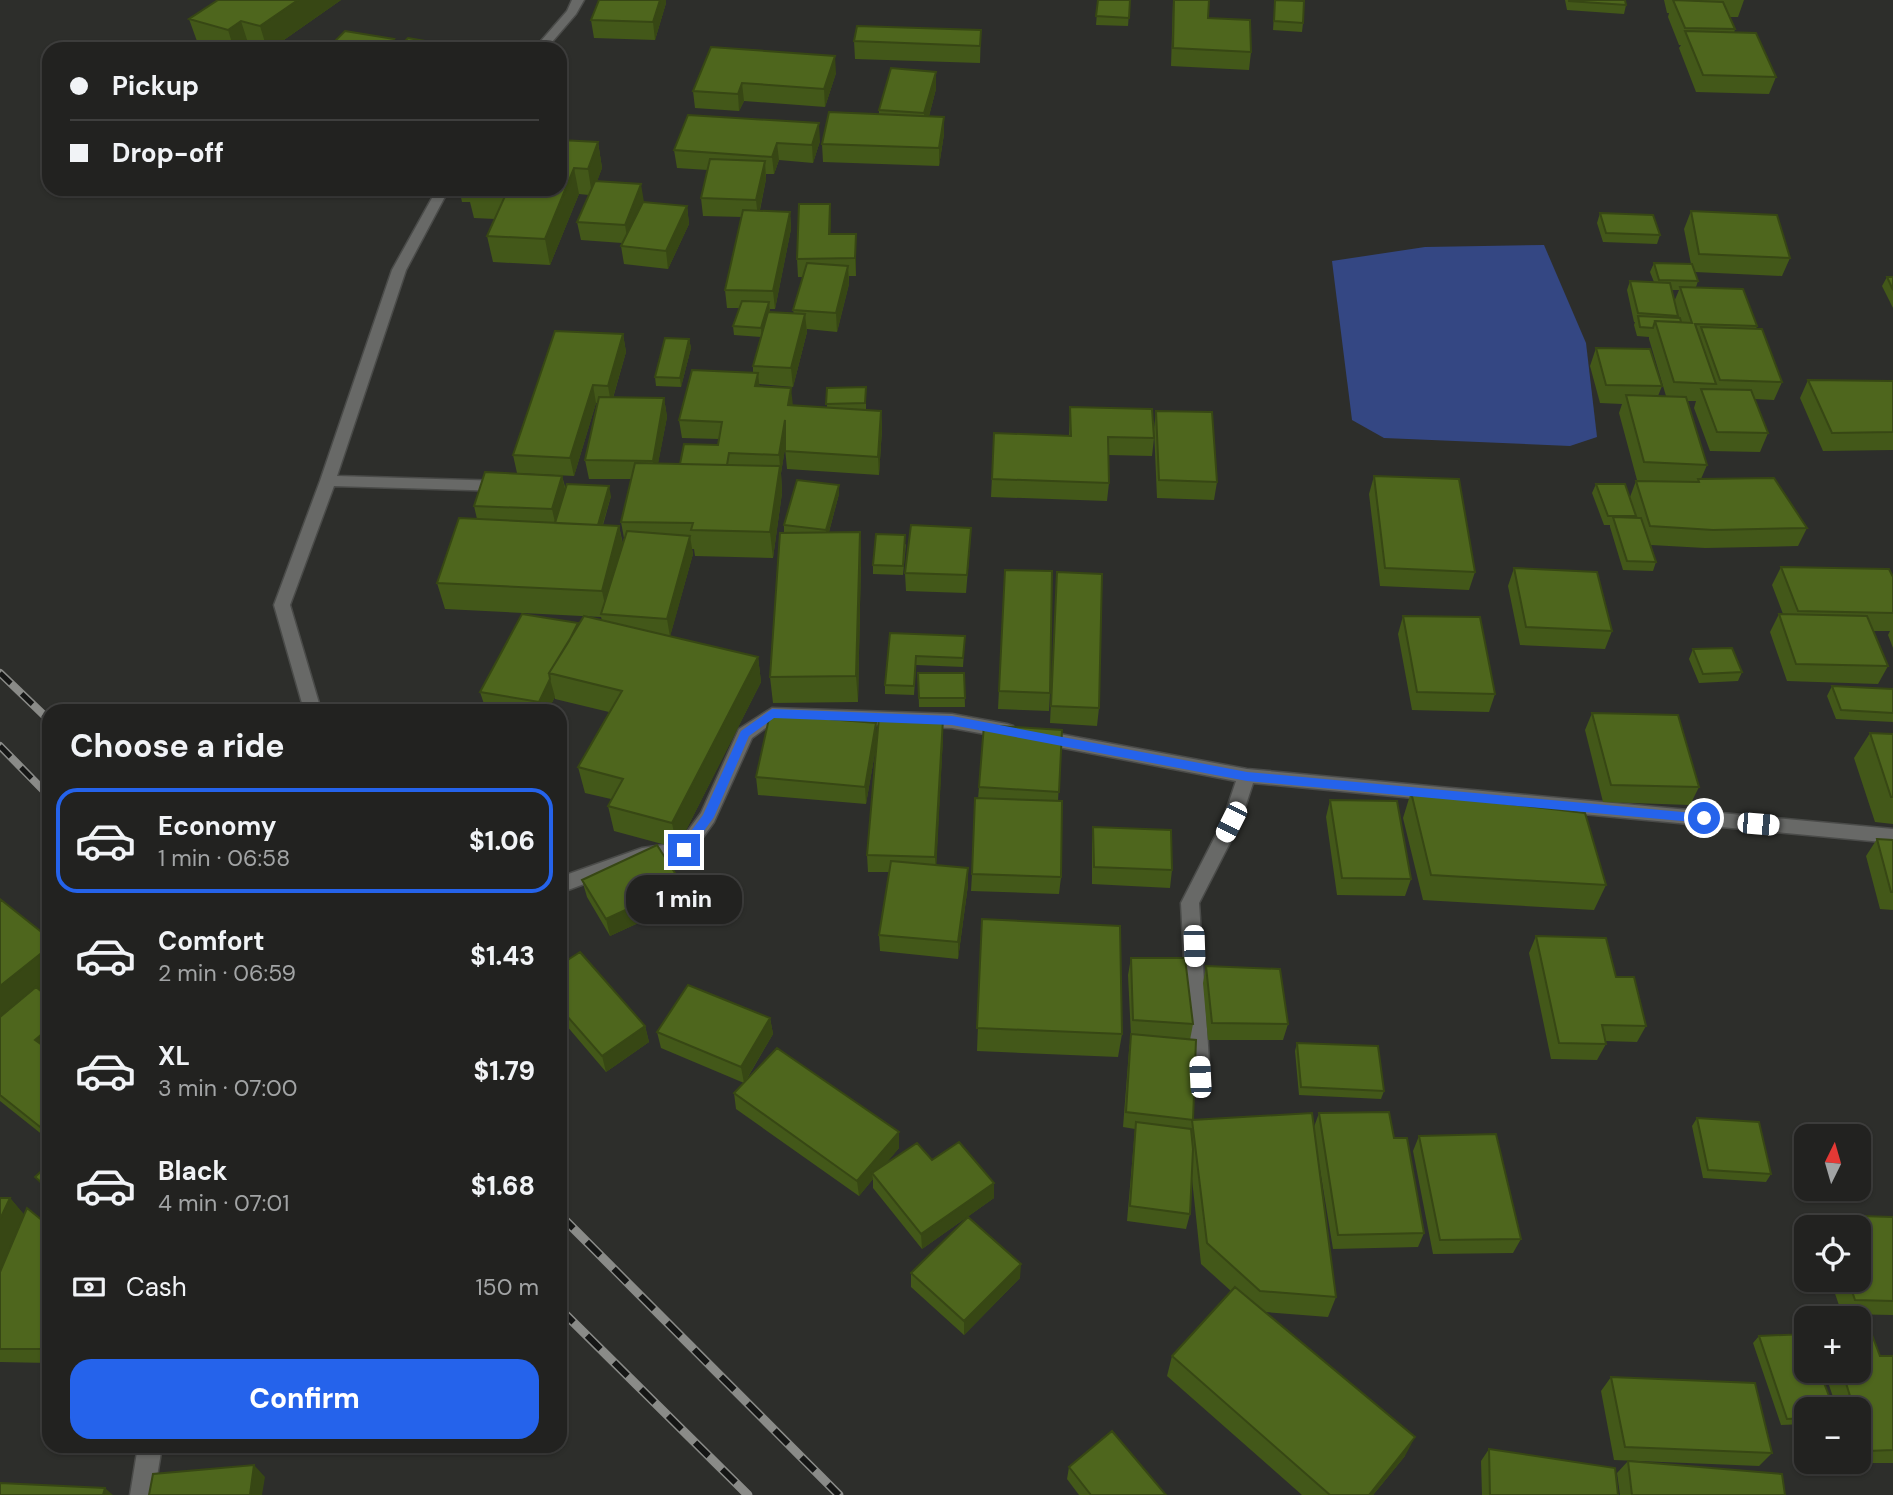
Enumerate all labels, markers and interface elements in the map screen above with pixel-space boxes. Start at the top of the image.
text: Pickup [112,69,199,103]
text: Drop-off [112,136,224,170]
text: Choose a ride [70,725,285,767]
car [1213,799,1250,845]
route start [1688,802,1720,834]
icon: car [74,809,137,872]
text: Economy [158,809,276,843]
car [1737,812,1780,836]
text: $1.06 [469,824,535,858]
route end [668,834,700,866]
text: 1 min · 06:58 [158,843,290,873]
callout: 1 min [626,874,742,924]
text: 1 min [656,884,712,914]
icon: car [74,924,137,987]
text: Comfort [158,924,264,958]
car [1183,925,1206,967]
text: $1.43 [470,939,535,973]
text: 2 min · 06:59 [158,958,296,988]
icon: car [74,1039,137,1102]
text: XL [158,1039,190,1073]
text: $1.79 [473,1054,535,1088]
car [1189,1055,1212,1099]
text: 3 min · 07:00 [158,1073,298,1103]
north arrow [1794,1124,1871,1200]
map controls [1794,1124,1871,1474]
icon: car [74,1154,137,1217]
text: Black [158,1154,228,1188]
text: $1.68 [471,1169,535,1203]
text: 4 min · 07:01 [158,1188,289,1218]
button: locate [1794,1215,1871,1292]
icon: cash [70,1268,108,1306]
text: Cash [126,1270,187,1304]
text: 150 m [475,1272,539,1302]
button: + [1794,1306,1871,1383]
button: Confirm [70,1359,539,1439]
button: − [1794,1397,1871,1474]

